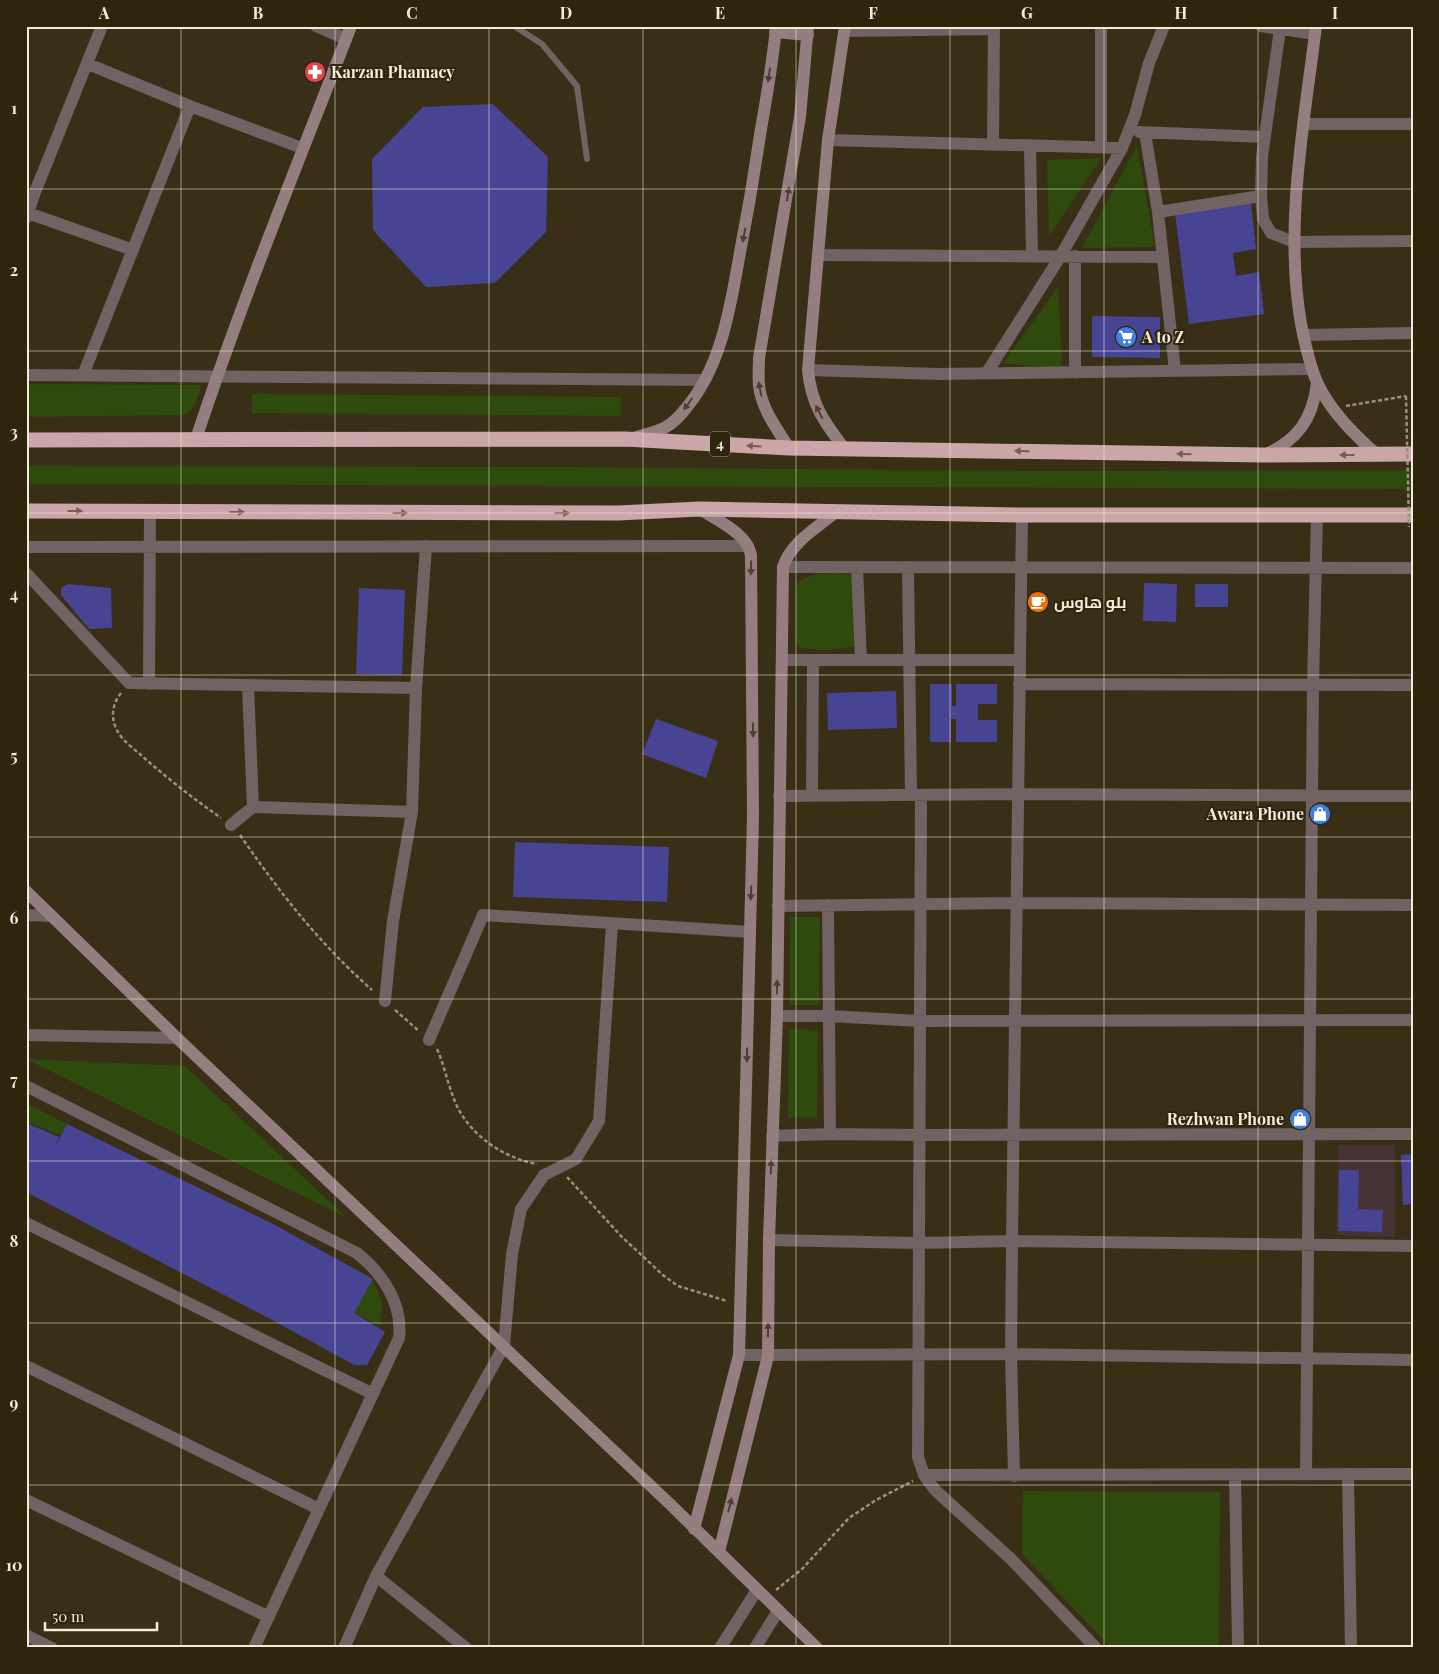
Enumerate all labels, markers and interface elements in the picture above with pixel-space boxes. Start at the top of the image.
text: A [98,2,110,23]
text: B [253,2,264,23]
text: C [406,2,418,23]
text: D [560,2,572,23]
text: E [715,2,725,23]
text: F [868,2,878,23]
text: G [1021,2,1033,23]
text: H [1175,2,1188,23]
text: I [1332,2,1338,23]
pharmacy icon: Karzan Phamacy [303,60,327,84]
place label: Karzan Phamacy [331,61,455,82]
one-way arrow [765,67,773,83]
text: 1 [11,97,17,118]
one-way arrow [784,186,792,202]
one-way arrow [740,227,748,243]
text: 2 [10,259,18,280]
supermarket icon: A to Z [1114,325,1138,349]
place label: A to Z [1141,326,1184,347]
one-way arrow [756,381,764,397]
one-way arrow [683,397,693,411]
one-way arrow [815,405,823,419]
text: 3 [10,421,18,442]
road number: 4 [710,432,730,456]
one-way arrow [746,442,762,450]
one-way arrow [1013,447,1029,455]
one-way arrow [1176,450,1192,458]
one-way arrow [1338,451,1354,459]
one-way arrow [67,507,83,515]
one-way arrow [230,508,246,516]
one-way arrow [392,509,408,517]
one-way arrow [555,509,571,517]
one-way arrow [747,560,755,576]
text: 4 [10,583,18,604]
cafe icon: بلو هاوس [1026,590,1050,614]
place label: بلو هاوس [1054,591,1126,612]
one-way arrow [749,723,757,739]
text: 5 [10,745,18,766]
shop icon: Awara Phone [1308,802,1332,826]
place label: Awara Phone [1205,803,1304,824]
one-way arrow [747,885,755,901]
text: 6 [10,907,19,928]
one-way arrow [773,979,781,995]
one-way arrow [743,1048,751,1064]
text: 7 [10,1069,18,1090]
shop icon: Rezhwan Phone [1288,1107,1312,1131]
place label: Rezhwan Phone [1167,1108,1284,1129]
one-way arrow [767,1159,775,1175]
text: 8 [10,1230,19,1251]
one-way arrow [764,1321,772,1337]
text: 9 [10,1392,19,1413]
one-way arrow [726,1498,734,1513]
text: 10 [6,1554,22,1575]
scale bar [45,1599,158,1631]
text: 50 m [52,1606,85,1626]

